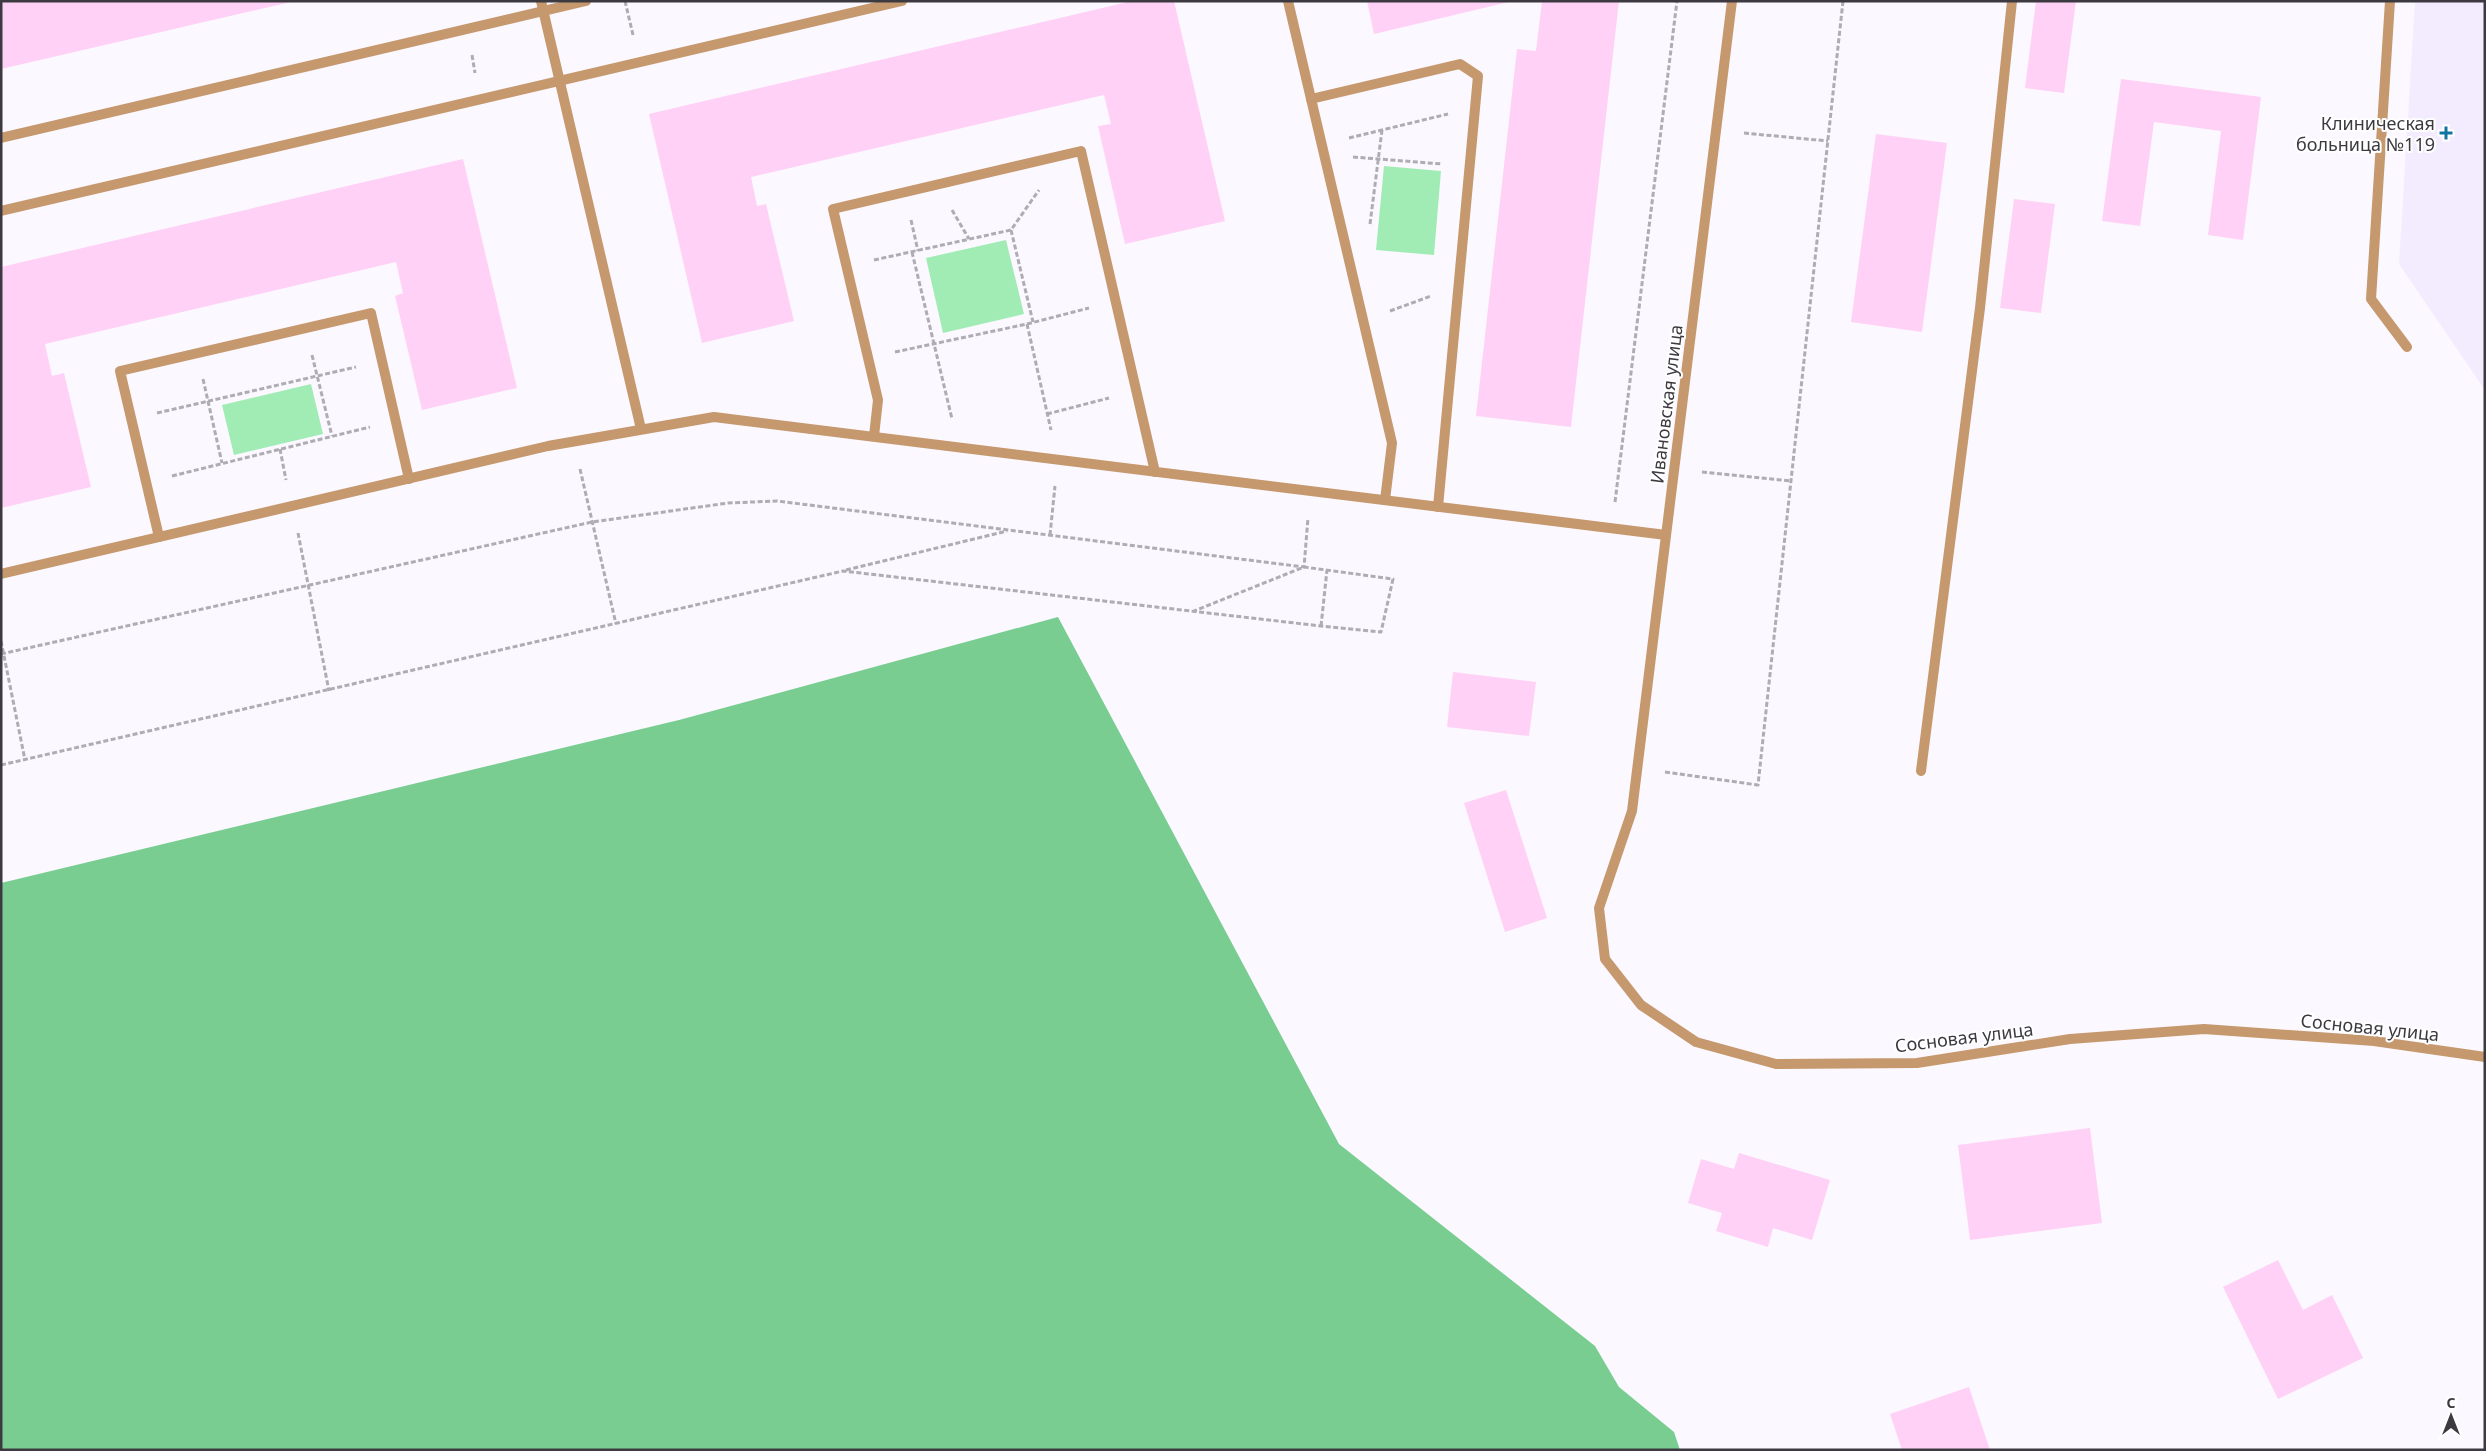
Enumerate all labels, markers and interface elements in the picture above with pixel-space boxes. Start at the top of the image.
place label: Клиническая больница №119 [2296,111,2435,156]
marker: Клиническая больница №119 [2439,126,2453,140]
street label: Ивановская улица [1644,323,1688,485]
street label: Сосновая улица [2300,1008,2440,1046]
street label: Сосновая улица [1894,1017,2034,1057]
north arrow [2426,1391,2476,1441]
text: С [2446,1393,2456,1412]

